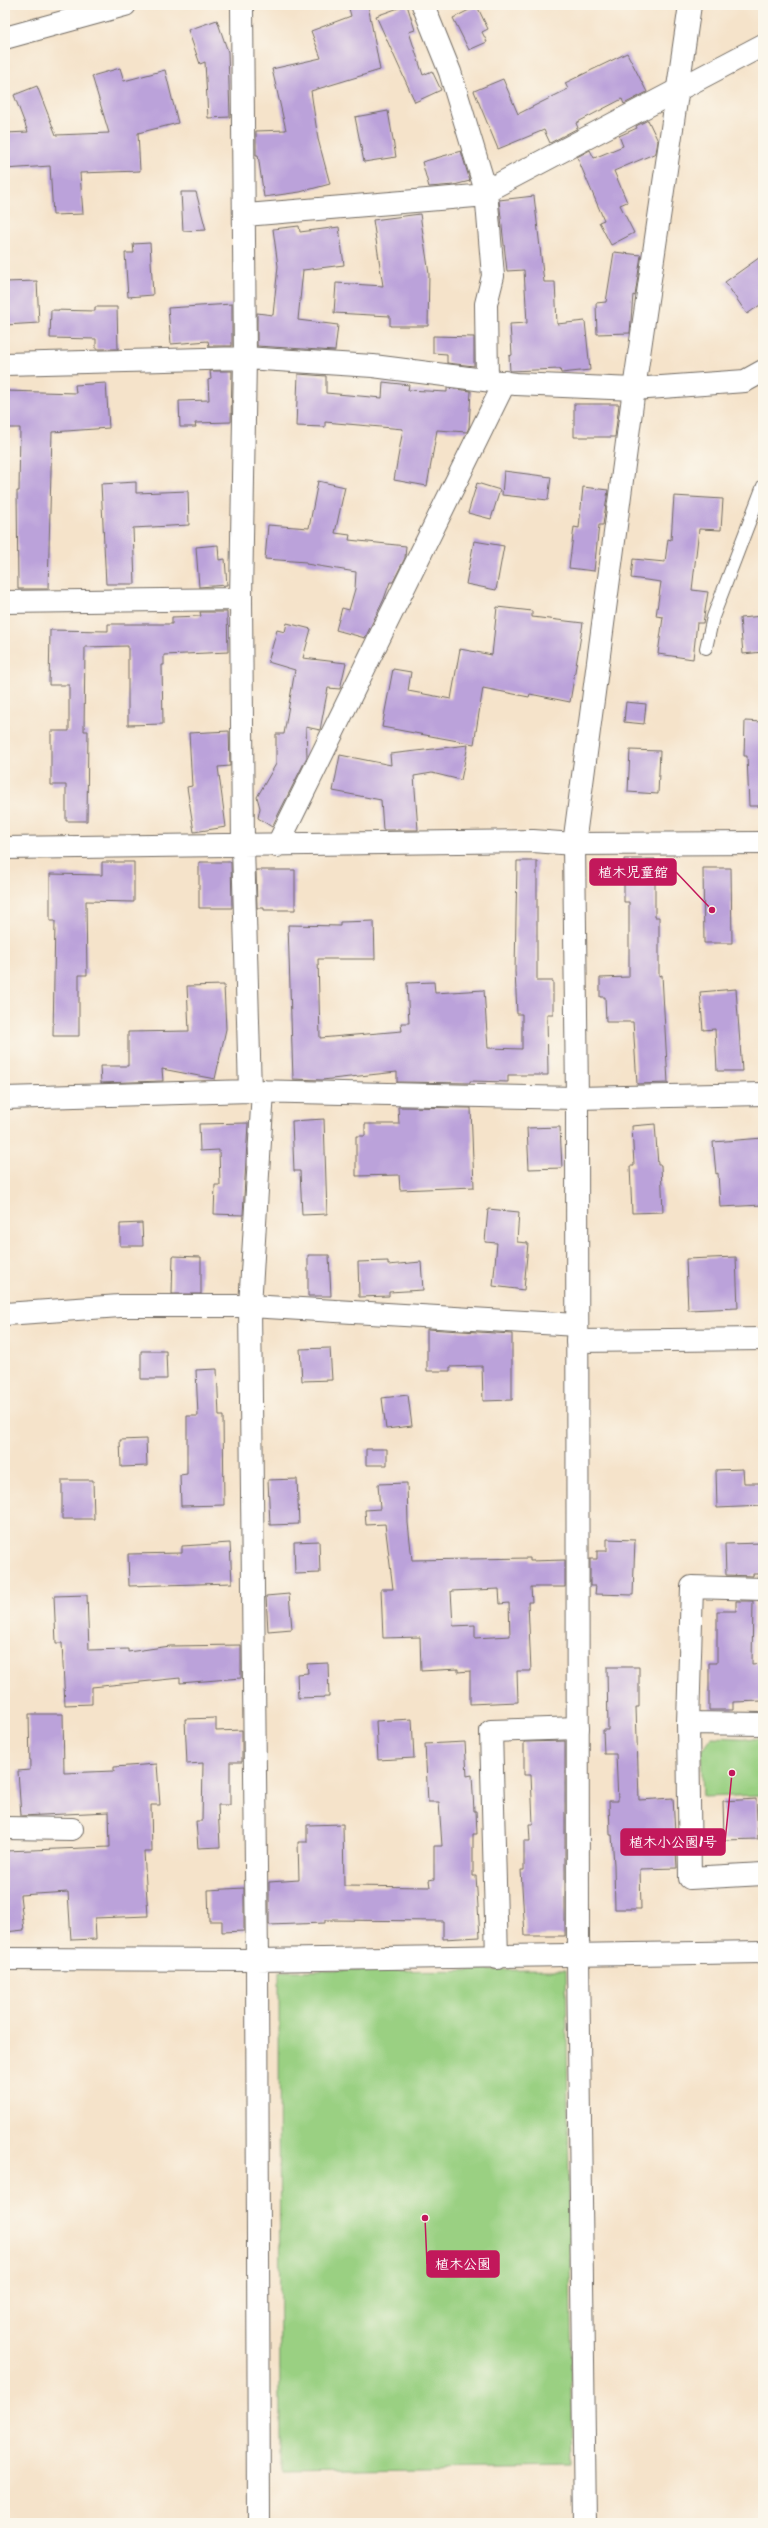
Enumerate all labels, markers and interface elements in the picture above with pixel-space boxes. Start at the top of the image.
callout: 植木児童館 [590,859,676,885]
text: 植木児童館 [598,862,668,884]
callout: 植木小公園1号 [621,1829,725,1855]
text: 植木小公園1号 [629,1832,717,1854]
callout: 植木公園 [427,2251,499,2277]
text: 植木公園 [435,2254,491,2276]

